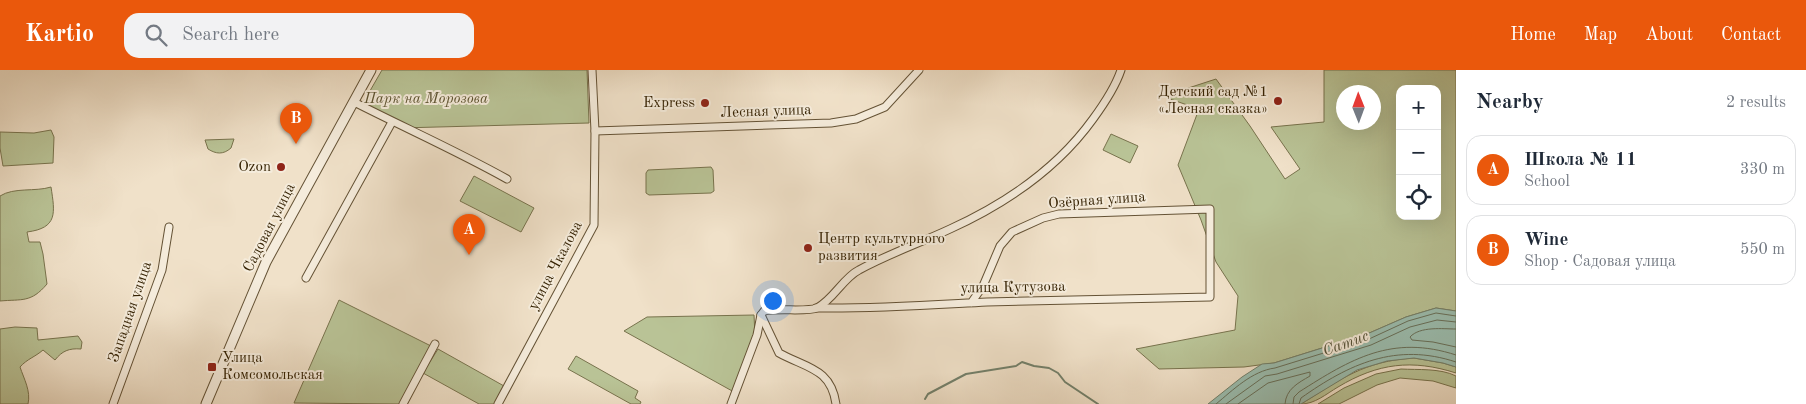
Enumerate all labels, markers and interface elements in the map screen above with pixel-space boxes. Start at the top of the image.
search box [124,13,474,58]
icon: search [142,21,170,49]
text: Kartio [25,23,94,47]
text: Search here [182,26,279,45]
text: Home [1510,26,1556,44]
text: Map [1584,26,1617,44]
text: About [1645,26,1693,44]
text: Contact [1721,26,1781,44]
place label: Детский сад №1 «Лесная сказка» [1158,85,1268,117]
north arrow [1336,85,1381,130]
map controls [1396,85,1441,220]
button: + [1396,85,1441,130]
park label: Парк на Морозова [363,92,488,107]
text: Nearby [1476,92,1544,113]
marker: Детский сад №1 «Лесная сказка» [1272,95,1284,107]
text: 2 results [1726,95,1786,111]
place label: Express [643,96,695,111]
marker: Express [699,97,711,109]
pin: B [280,103,312,144]
street label: Лесная улица [720,103,812,121]
button: − [1396,130,1441,175]
text: Школа № 11 [1524,151,1637,170]
place label: Ozon [238,160,271,175]
marker: Ozon [275,161,287,173]
text: A [1487,162,1499,178]
text: 330 m [1740,162,1785,178]
text: School [1524,174,1570,190]
button: locate [1396,175,1441,220]
street label: Садовая улица [241,181,299,275]
street label: Озёрная улица [1048,190,1147,212]
pin: A [453,214,485,255]
street label: улица Чкалова [526,219,586,313]
text: Wine [1524,231,1568,250]
place label: Центр культурного развития [818,232,945,264]
marker: Центр культурного развития [802,242,814,254]
text: B [1487,242,1499,258]
text: 550 m [1740,242,1785,258]
text: Shop · Садовая улица [1524,254,1676,270]
street label: Западная улица [107,259,155,364]
street label: улица Кутузова [960,280,1066,296]
your location [760,288,786,314]
water label: Сатис [1321,328,1372,360]
place label: Улица Комсомольская [222,351,323,383]
marker: Улица Комсомольская [206,361,218,373]

